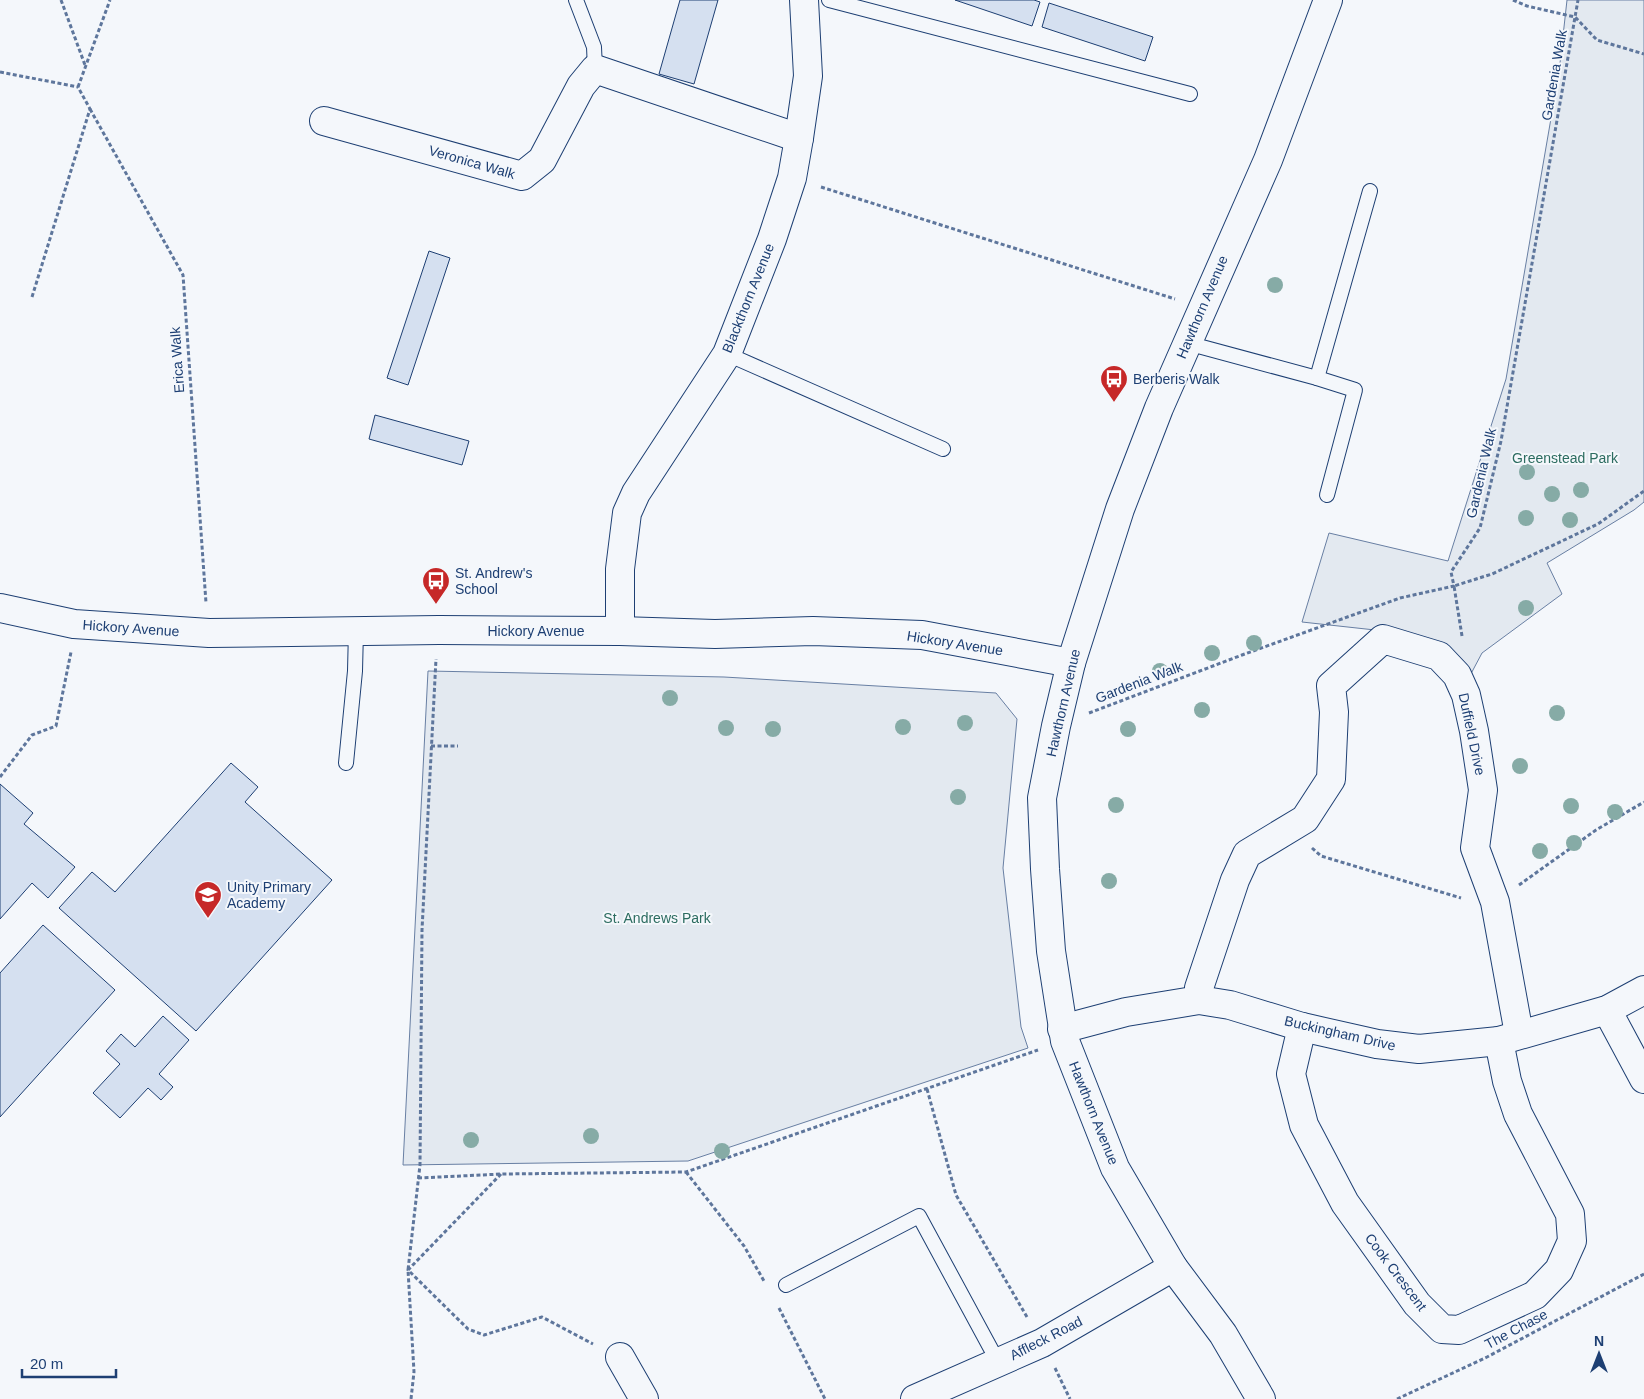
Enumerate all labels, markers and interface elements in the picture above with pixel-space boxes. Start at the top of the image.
street label: Gardenia Walk [1538,27,1570,122]
street label: Veronica Walk [427,142,518,182]
street label: Blackthorn Avenue [719,241,777,355]
street label: Hawthorn Avenue [1173,253,1231,361]
street label: Erica Walk [167,325,187,394]
bus stop icon: Berberis Walk [1099,364,1129,403]
place label: Berberis Walk [1133,371,1221,387]
street label: Gardenia Walk [1463,425,1499,520]
park label: Greenstead Park [1512,450,1619,466]
place label: St. Andrew's School [455,565,532,597]
bus stop icon: St. Andrew's School [421,566,451,605]
street label: Hickory Avenue [82,617,180,639]
street label: Hickory Avenue [487,623,585,639]
street label: Hickory Avenue [906,628,1004,659]
street label: Hawthorn Avenue [1043,647,1083,759]
street label: Gardenia Walk [1093,658,1186,706]
street label: Duffield Drive [1455,691,1489,777]
place label: Unity Primary Academy [227,879,311,911]
school or university icon: Unity Primary Academy [193,880,223,919]
park label: St. Andrews Park [603,910,712,926]
street label: Buckingham Drive [1283,1012,1397,1054]
street label: Hawthorn Avenue [1066,1059,1122,1167]
street label: Cook Crescent [1362,1230,1430,1314]
street label: The Chase [1482,1306,1550,1352]
street label: Affleck Road [1007,1313,1085,1363]
north arrow [1574,1329,1624,1379]
text: N [1594,1333,1604,1349]
scale bar [22,1346,116,1378]
text: 20 m [30,1355,63,1372]

